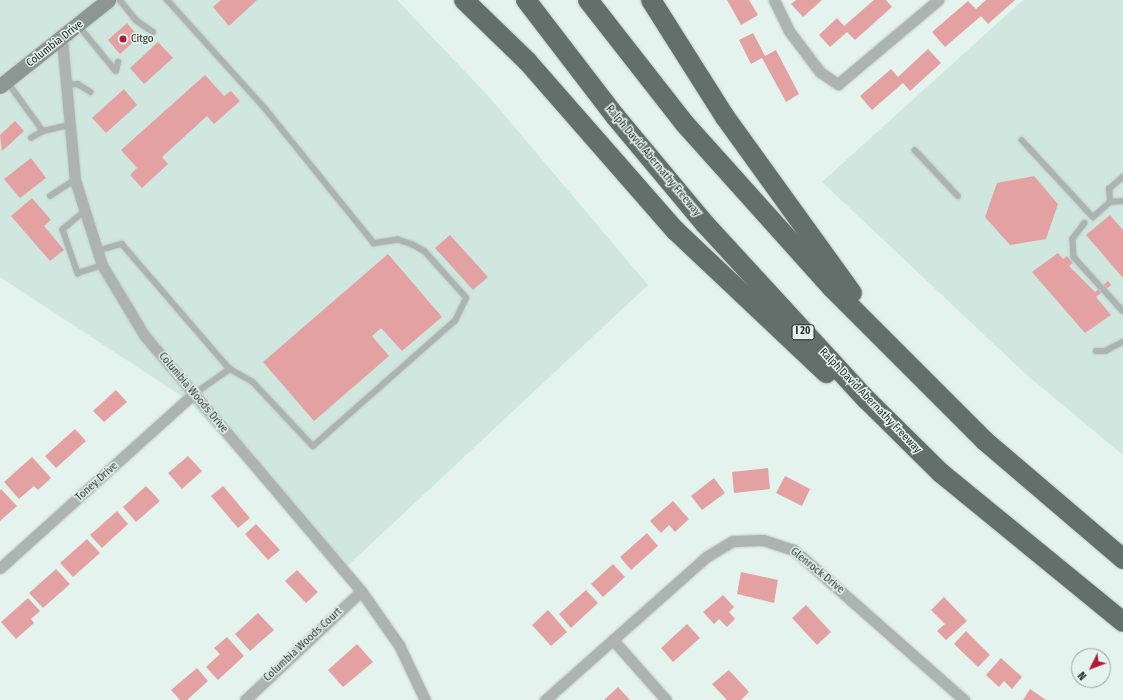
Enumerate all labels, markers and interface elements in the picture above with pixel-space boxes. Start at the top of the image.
street label: Columbia Drive [24,18,86,70]
place label: Citgo [131,32,154,46]
marker: Citgo [118,34,128,44]
street label: Ralph David Abernathy Freeway [603,103,703,219]
road number: I 20 [791,324,815,340]
street label: Ralph David Abernathy Freeway [816,346,924,456]
street label: Columbia Woods Drive [155,350,231,436]
street label: Toney Drive [73,460,121,504]
street label: Glenrock Drive [787,545,847,597]
street label: Columbia Woods Court [261,605,345,685]
north arrow [1071,648,1111,688]
text: N [1075,669,1089,682]

